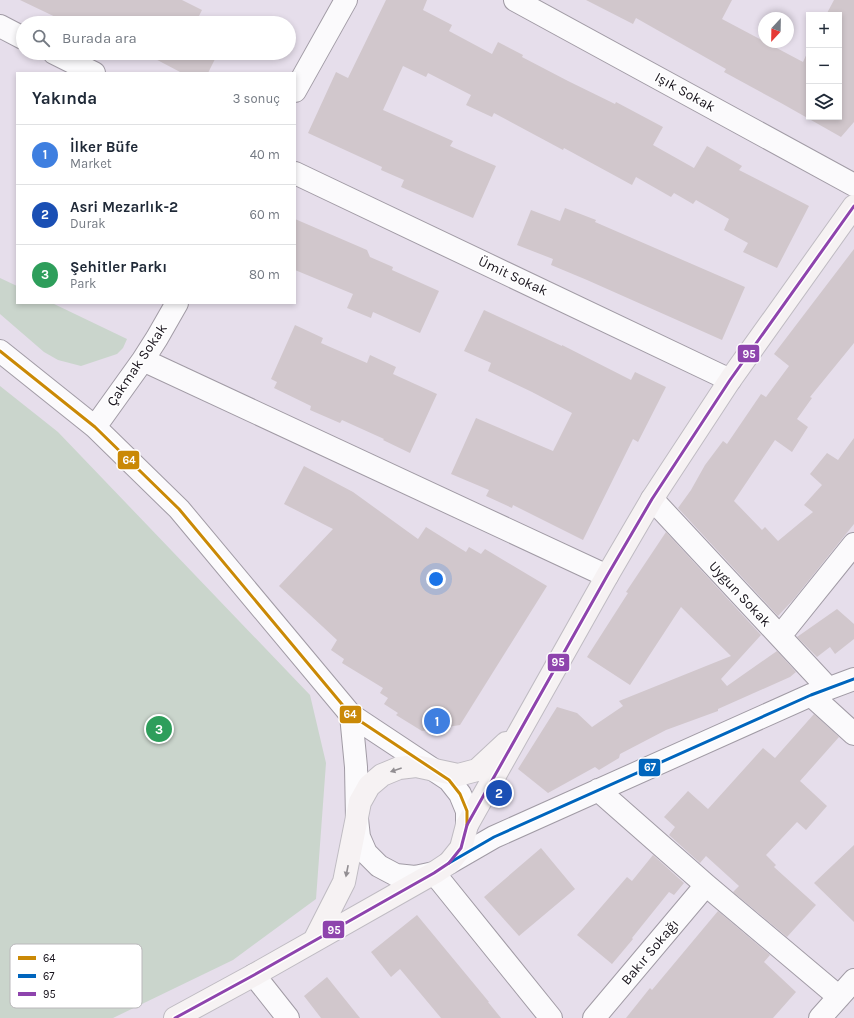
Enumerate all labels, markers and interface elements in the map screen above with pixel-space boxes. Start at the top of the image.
north arrow [758,12,794,48]
map controls [806,12,842,120]
button: + [806,12,842,48]
search box [16,16,296,60]
icon: search [30,27,52,49]
text: Burada ara [62,29,137,47]
button: − [806,48,842,84]
street label: Işık Sokak [652,69,718,116]
button: layers [806,84,842,120]
text: Yakında [32,88,97,108]
text: 3 sonuç [233,91,280,106]
text: İlker Büfe [70,138,138,156]
text: 1 [43,147,47,162]
text: 40 m [250,147,280,162]
text: Market [70,156,112,171]
text: Asri Mezarlık-2 [70,198,178,216]
text: 2 [41,207,49,222]
text: 60 m [250,207,280,222]
text: Durak [70,216,106,231]
street label: Ümit Sokak [476,253,550,300]
text: Şehitler Parkı [70,258,167,276]
text: 3 [41,267,49,282]
text: 80 m [249,267,280,282]
text: Park [70,276,96,291]
street label: Çakmak Sokak [103,320,171,409]
line badge: 95 [737,344,760,363]
text: 95 [742,348,756,361]
line badge: 64 [117,450,140,470]
text: 64 [122,454,136,467]
street label: Uygun Sokak [705,558,775,630]
your location [426,569,446,589]
line badge: 95 [547,653,570,672]
text: 95 [551,656,565,669]
line badge: 64 [339,705,362,724]
pin: 1 [424,706,450,736]
text: 64 [343,708,357,721]
pin: 3 [146,714,172,744]
line badge: 67 [638,758,661,777]
text: 67 [644,761,657,774]
one-way arrow [389,767,401,773]
pin: 2 [486,778,512,808]
one-way arrow [343,865,349,877]
street label: Bakır Sokağı [618,916,682,988]
line badge: 95 [322,920,345,939]
text: 95 [327,924,341,937]
legend [10,944,142,1008]
text: 64 [43,952,55,965]
text: 67 [43,970,54,983]
text: 95 [43,988,56,1001]

